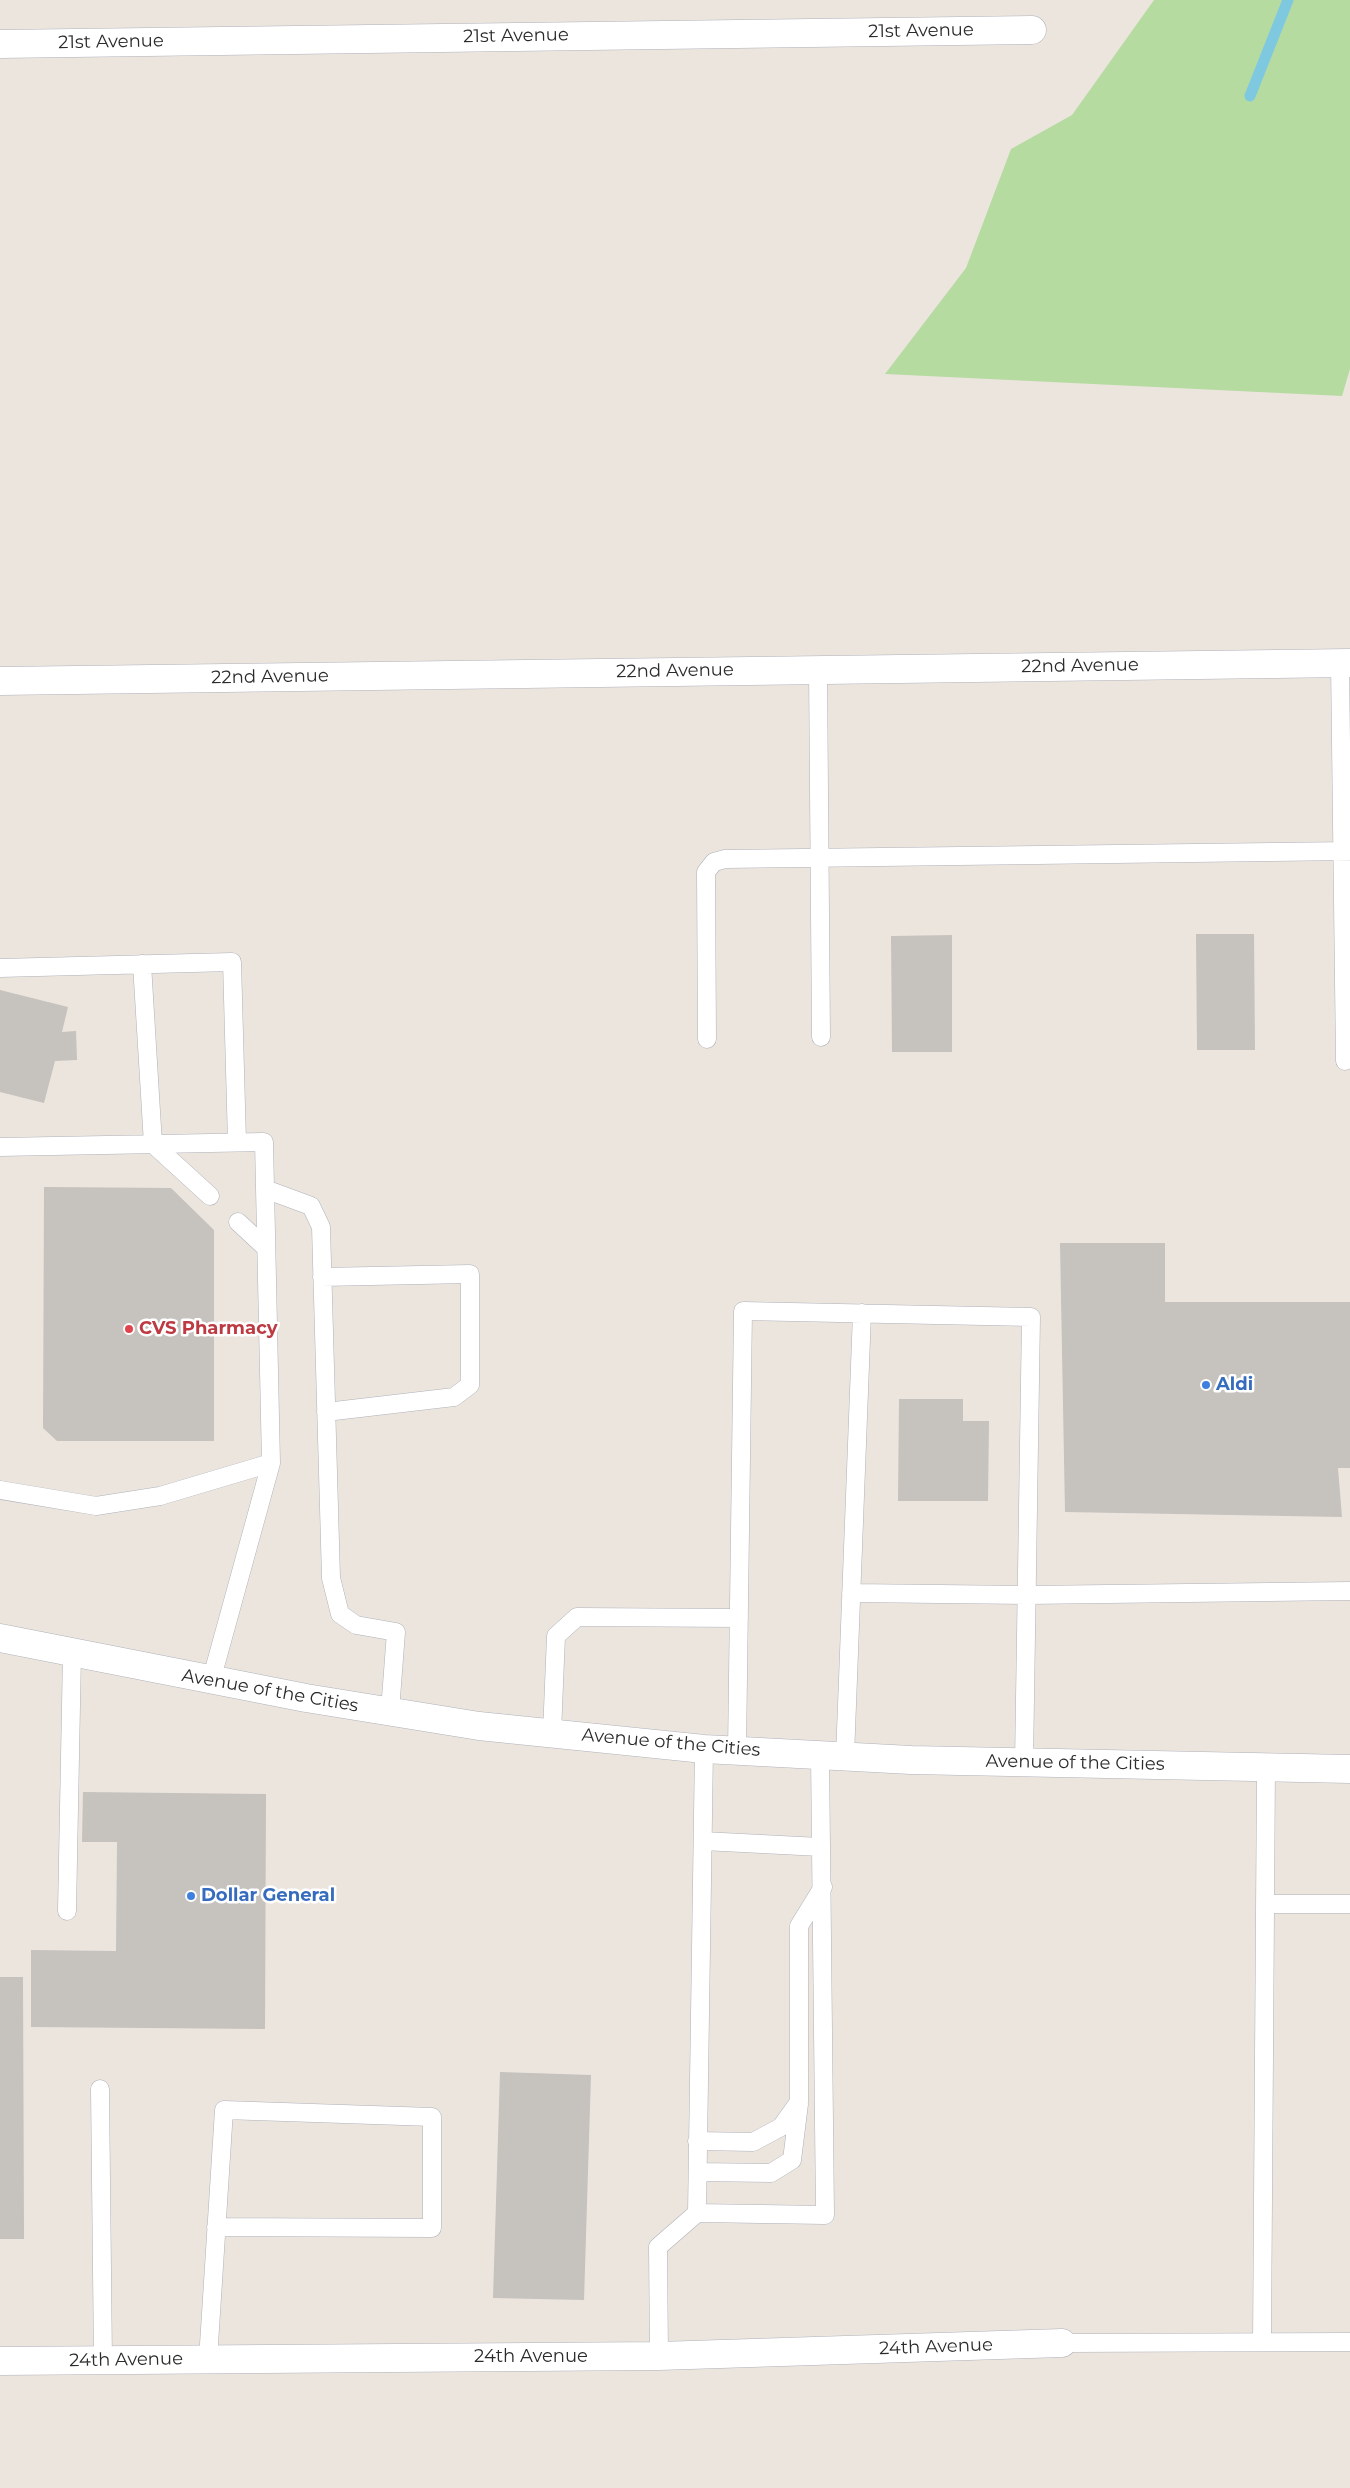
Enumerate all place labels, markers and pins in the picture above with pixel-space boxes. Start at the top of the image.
place label: CVS Pharmacy [139,1318,278,1340]
marker: CVS Pharmacy [123,1323,135,1335]
place label: Aldi [1216,1374,1253,1396]
marker: Aldi [1200,1379,1212,1391]
place label: Dollar General [201,1885,335,1907]
marker: Dollar General [185,1890,197,1902]

